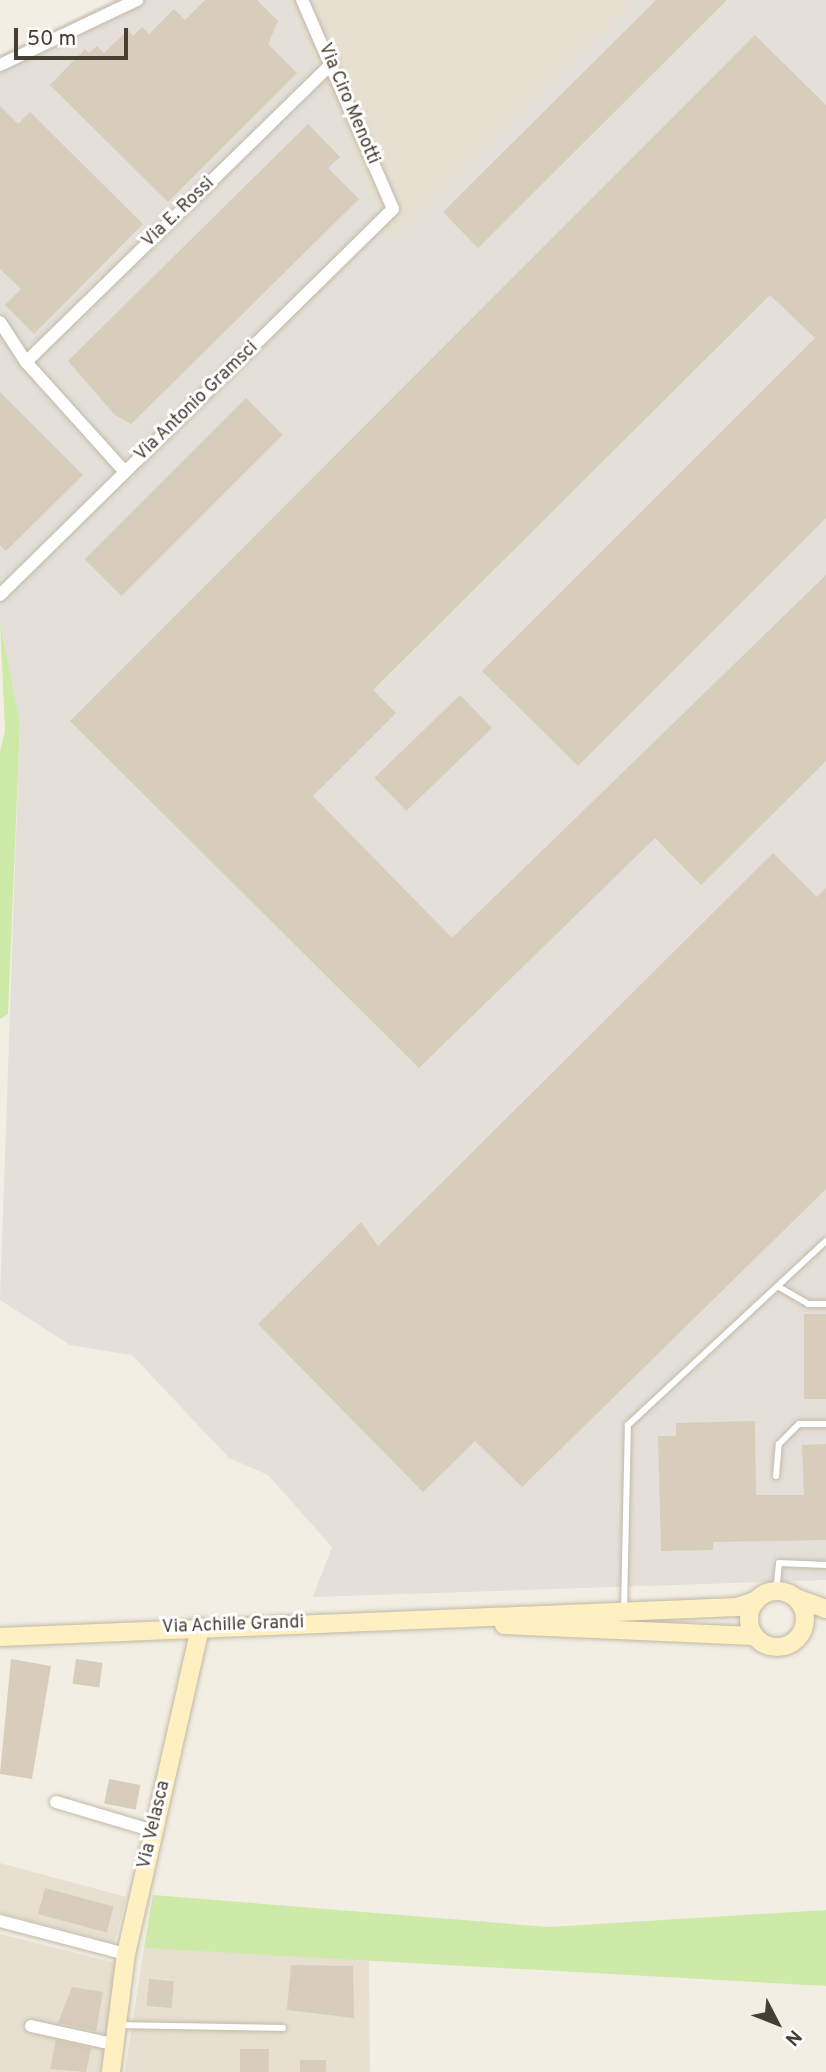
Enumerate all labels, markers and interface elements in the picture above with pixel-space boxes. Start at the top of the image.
scale bar [18,14,131,58]
text: 50 m [27,26,76,53]
street label: Via Ciro Menotti [313,40,383,168]
street label: Via E. Rossi [138,173,220,253]
street label: Via Antonio Gramsci [131,337,263,467]
street label: Via Achille Grandi [161,1613,305,1639]
street label: Via Velasca [134,1779,176,1871]
north arrow [742,1988,812,2058]
text: N [779,2024,806,2050]

